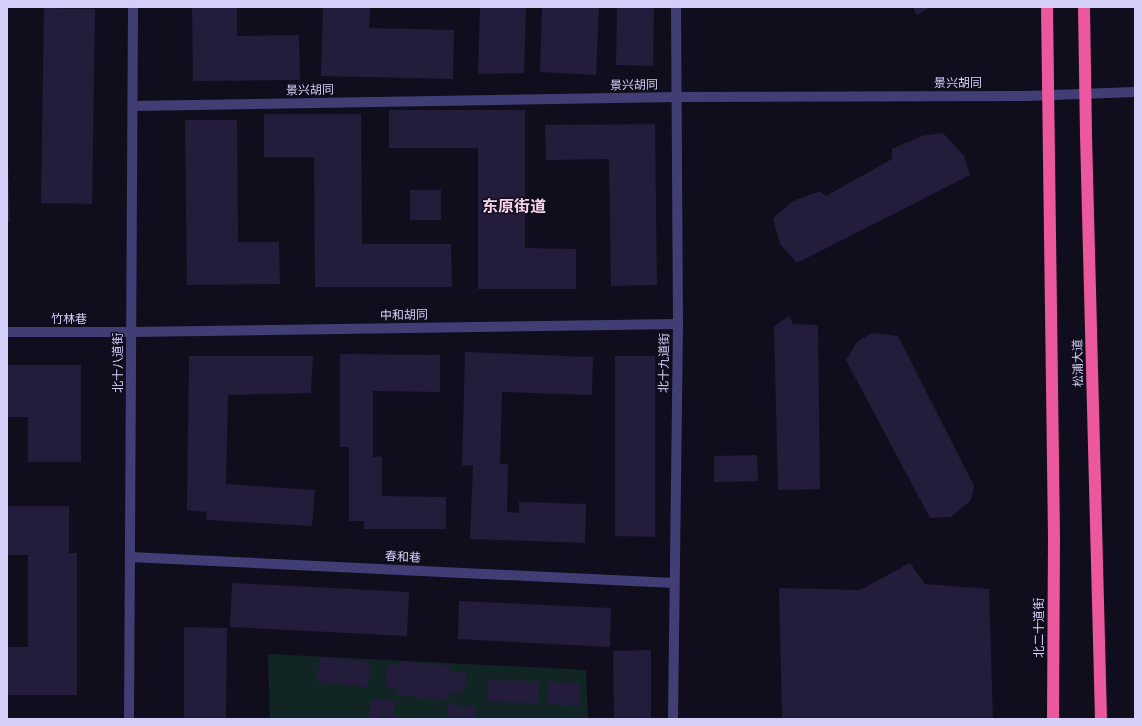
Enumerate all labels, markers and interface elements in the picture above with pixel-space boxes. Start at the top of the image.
street label: 景兴胡同 [934,75,982,90]
street label: 景兴胡同 [610,77,658,92]
street label: 景兴胡同 [286,82,334,97]
district label: 东原街道 [482,196,546,215]
street label: 中和胡同 [380,307,428,322]
street label: 竹林巷 [51,311,87,326]
street label: 北十八道街 [110,333,125,393]
street label: 北十九道街 [655,333,672,393]
street label: 松浦大道 [1070,339,1085,387]
street label: 春和巷 [385,548,421,565]
street label: 北二十道街 [1031,598,1046,658]

